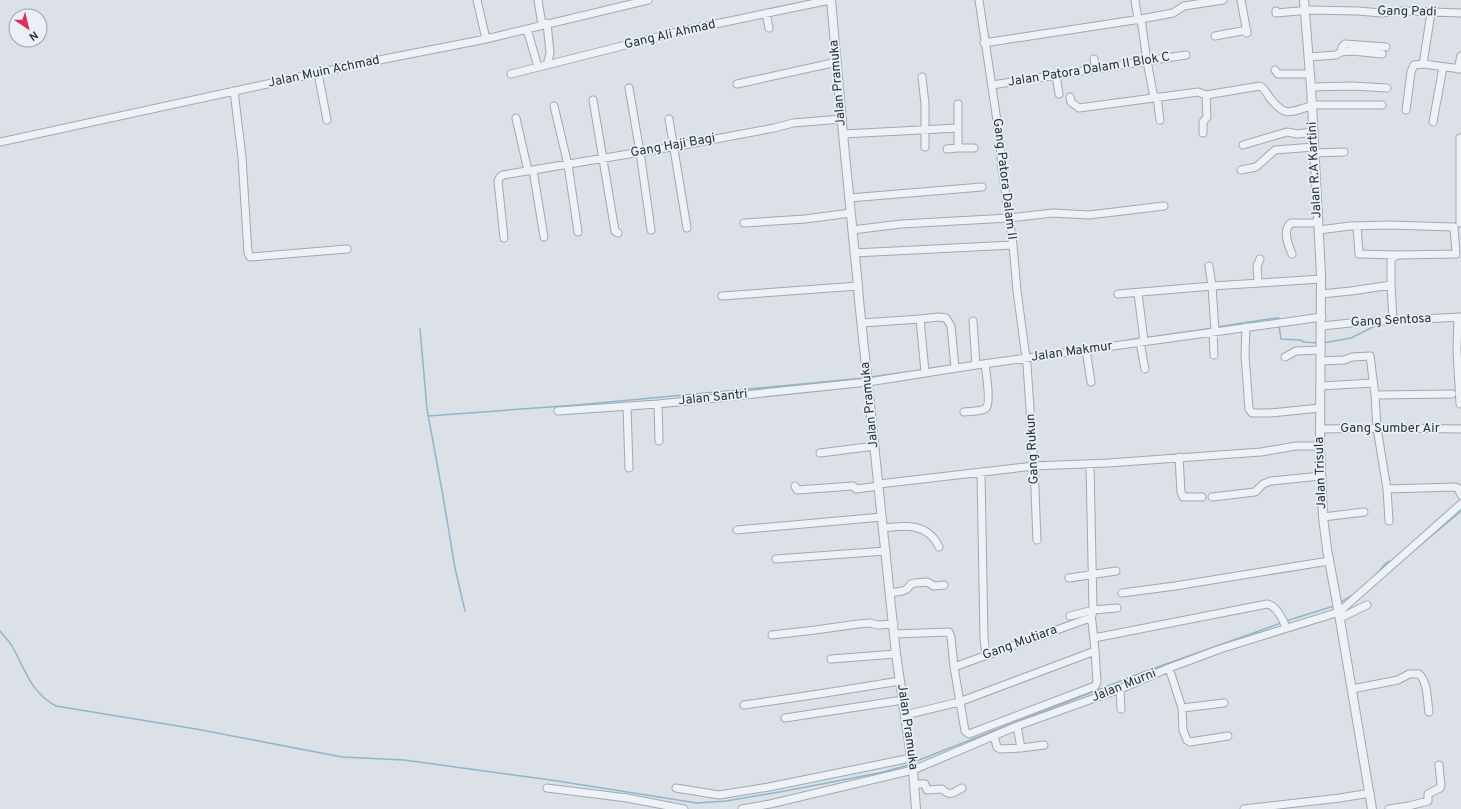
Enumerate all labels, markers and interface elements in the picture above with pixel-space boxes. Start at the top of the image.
street label: Gang Padi [1377,3,1437,21]
north arrow [8,8,48,48]
street label: Gang Ali Ahmad [623,17,717,53]
text: N [26,27,40,43]
street label: Jalan Pramuka [826,39,850,127]
street label: Jalan Patora Dalam II Blok C [1007,49,1171,91]
street label: Jalan Muin Achmad [267,52,381,92]
street label: Gang Patora Dalam II [989,117,1019,241]
street label: Jalan R.A Kartini [1304,121,1326,219]
street label: Gang Haji Bagi [629,131,717,161]
street label: Gang Sentosa [1350,311,1432,331]
street label: Jalan Makmur [1030,338,1114,366]
street label: Jalan Pramuka [858,361,882,449]
street label: Jalan Santri [678,386,748,410]
street label: Gang Rukun [1023,413,1043,485]
street label: Gang Sumber Air [1340,421,1440,437]
street label: Jalan Trisula [1312,437,1330,509]
street label: Gang Mutiara [981,622,1059,664]
street label: Jalan Murni [1089,666,1159,706]
street label: Jalan Pramuka [893,683,921,771]

